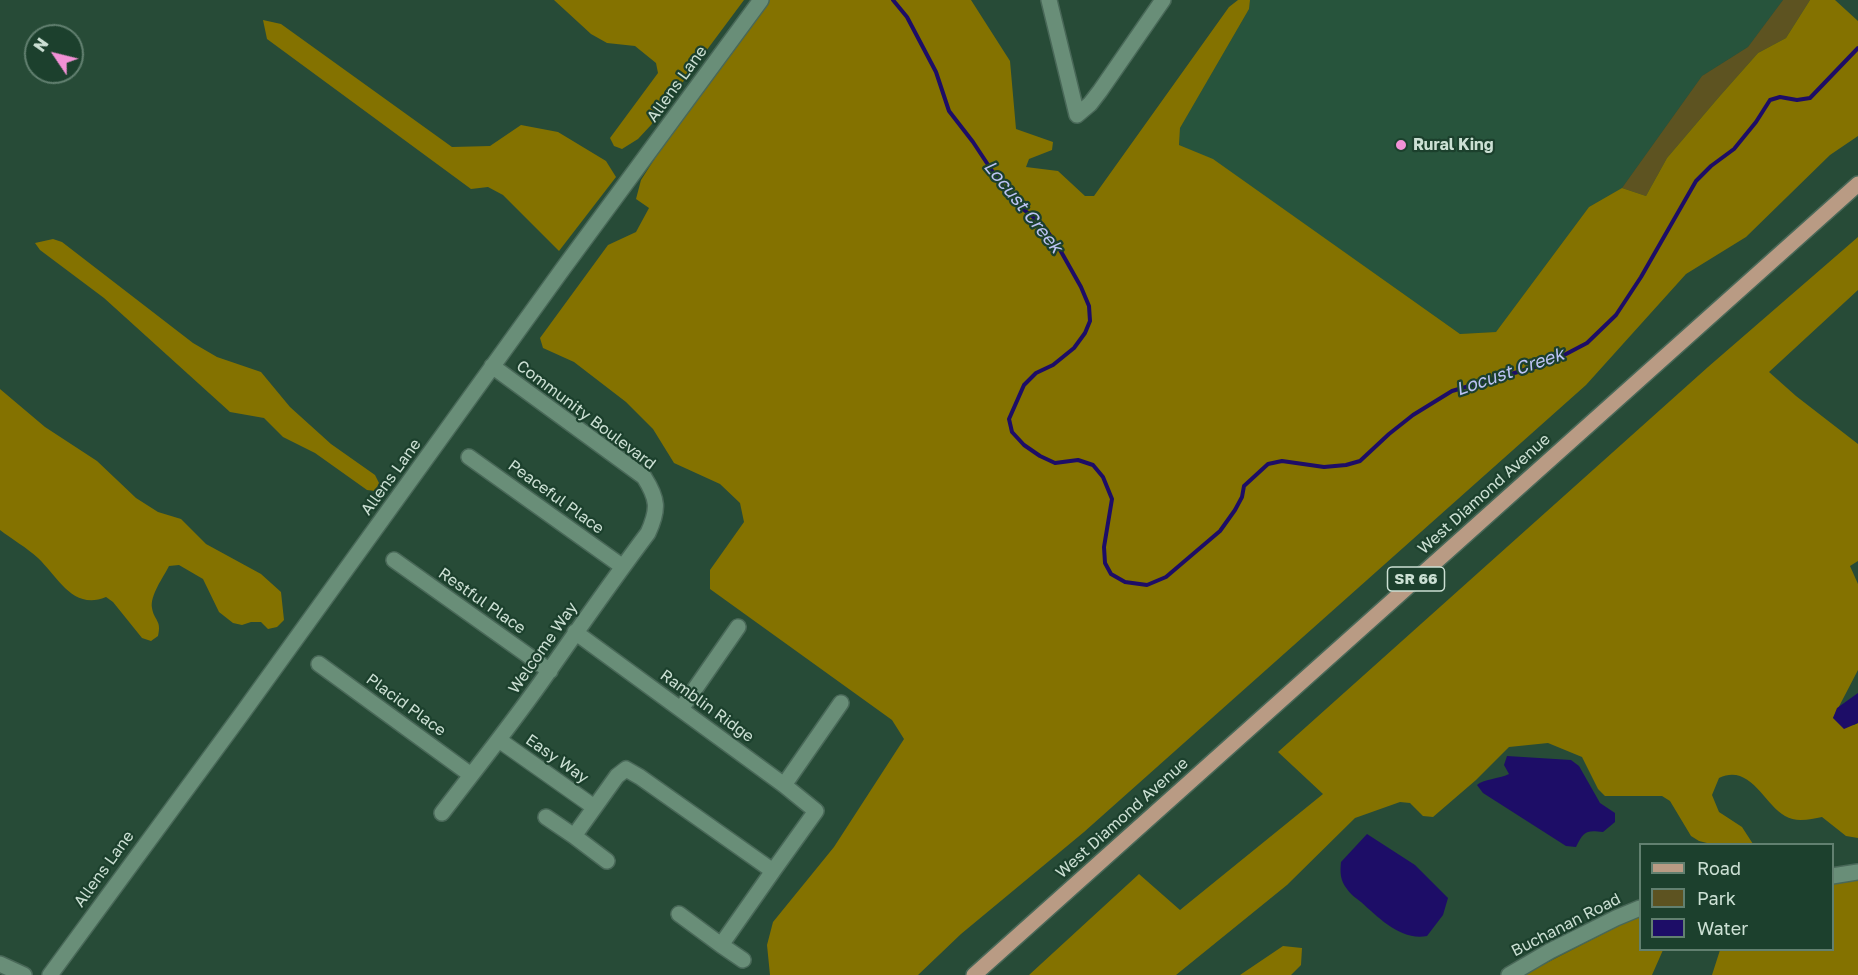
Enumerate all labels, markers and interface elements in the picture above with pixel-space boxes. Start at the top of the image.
north arrow [24,24,84,84]
text: N [29,34,53,56]
street label: Allens Lane [643,42,711,126]
place label: Rural King [1413,135,1494,155]
marker: Rural King [1394,138,1408,152]
water label: Locust Creek [979,156,1067,258]
water label: Locust Creek [1453,343,1567,401]
street label: Community Boulevard [512,356,660,474]
street label: West Diamond Avenue [1414,430,1554,558]
street label: Allens Lane [357,435,425,519]
street label: Peaceful Place [504,456,608,538]
street label: Restful Place [435,564,529,638]
road number: SR 66 [1388,567,1444,591]
street label: Welcome Way [504,599,582,697]
street label: Ramblin Ridge [656,666,758,746]
street label: Placid Place [362,670,450,740]
street label: Easy Way [522,730,592,788]
street label: West Diamond Avenue [1052,754,1192,882]
street label: Allens Lane [70,827,138,911]
legend [1639,843,1834,951]
text: Road [1697,857,1741,879]
text: Park [1697,887,1736,909]
street label: Buchanan Road [1508,889,1624,961]
text: Water [1697,917,1748,939]

